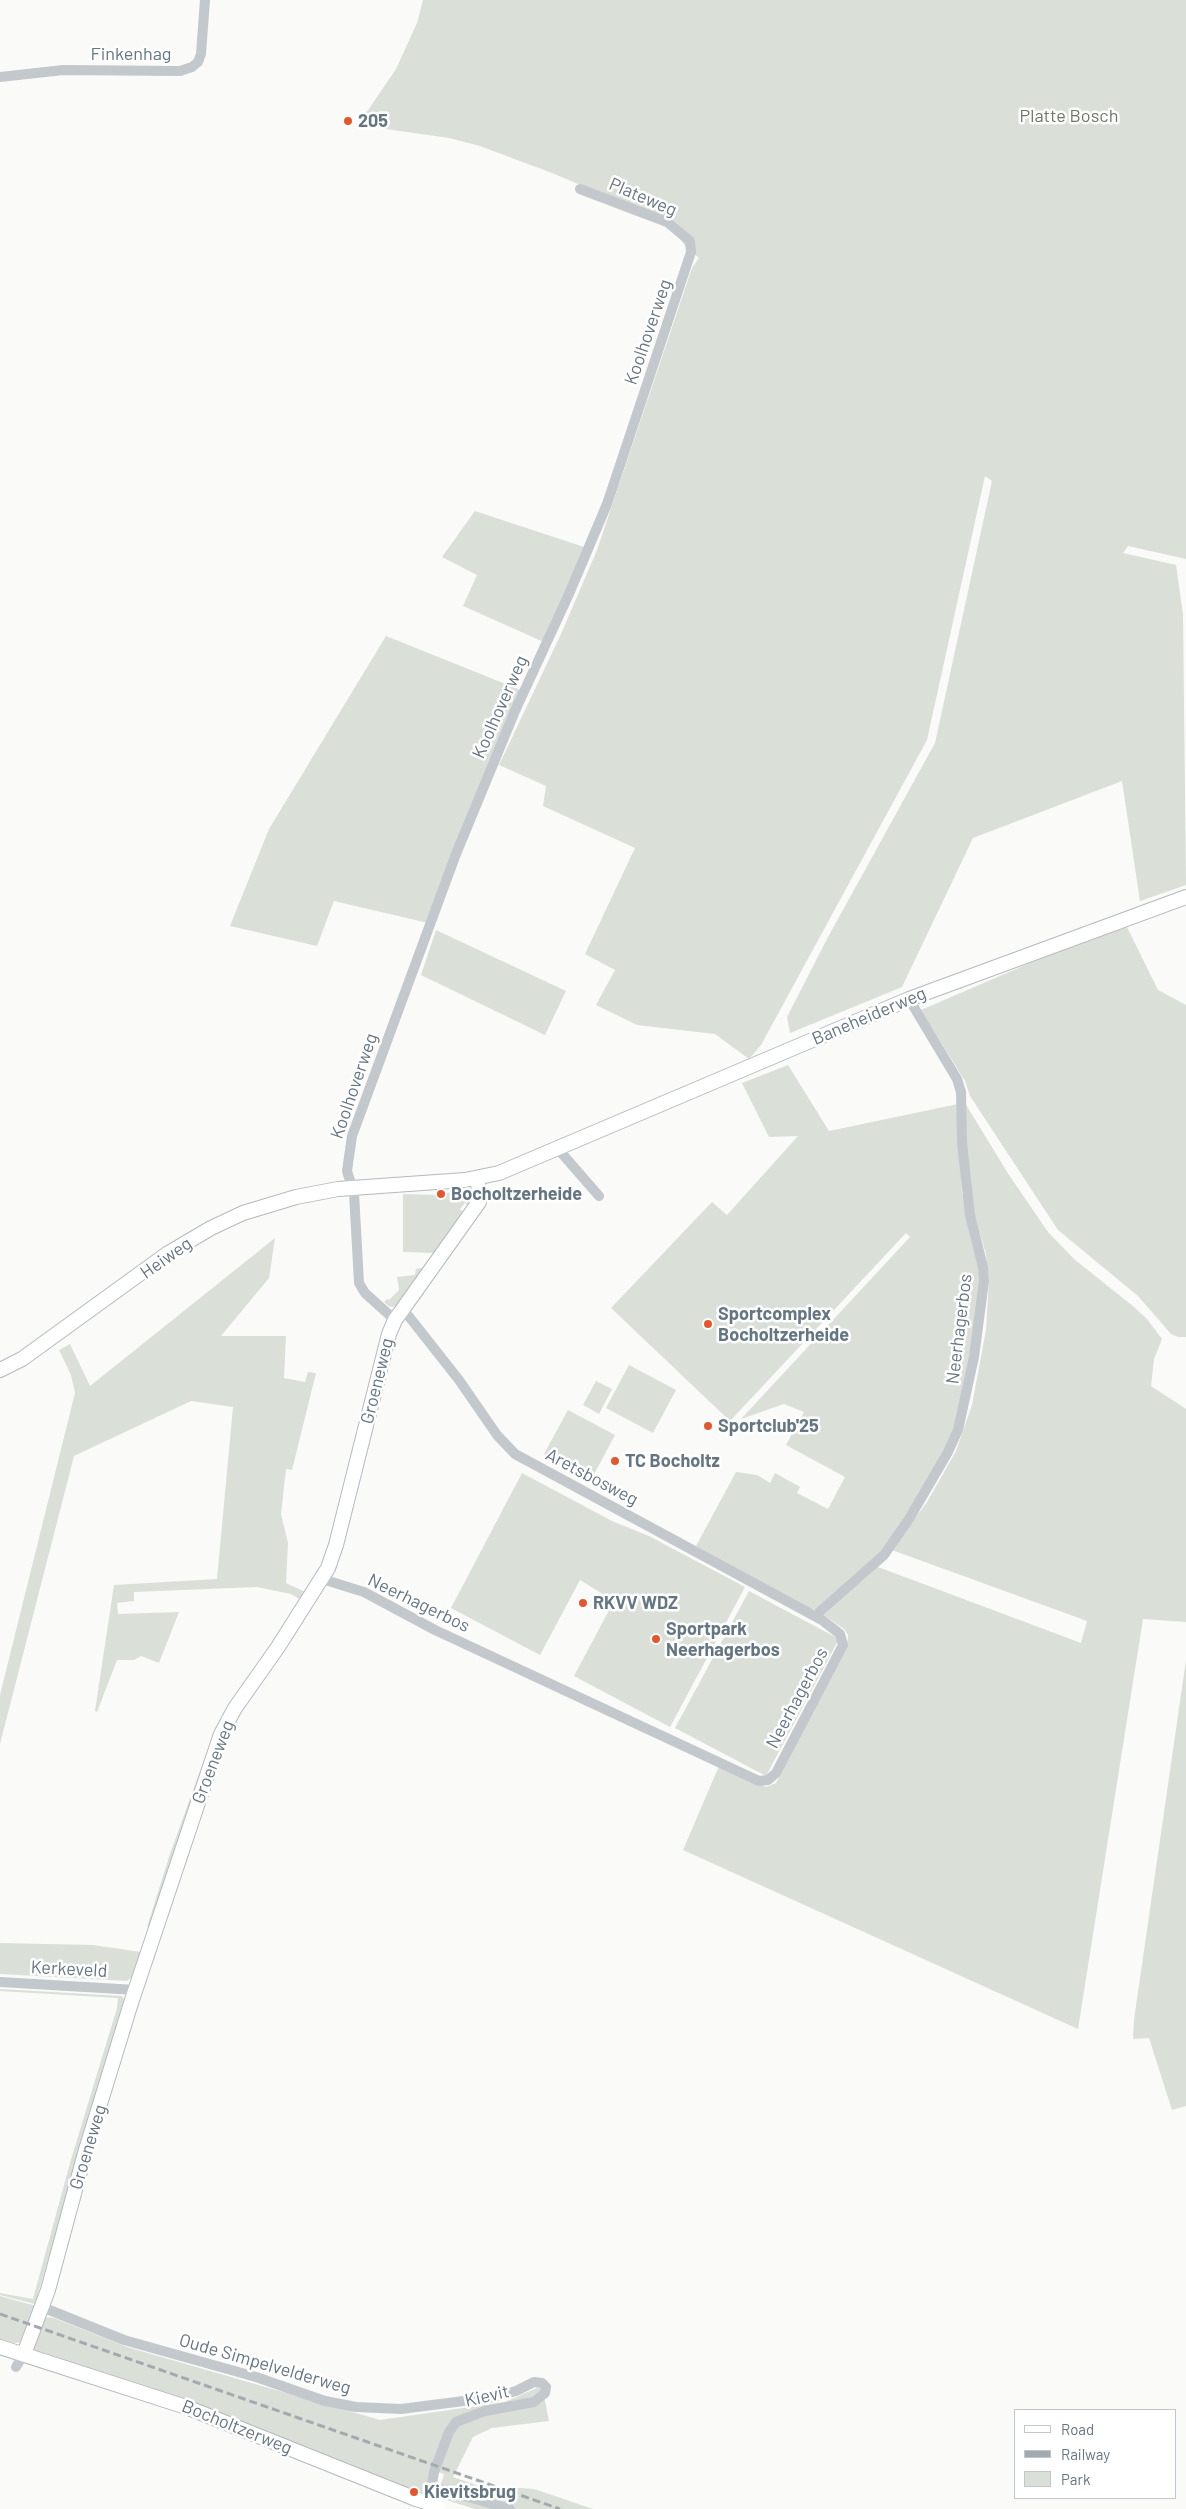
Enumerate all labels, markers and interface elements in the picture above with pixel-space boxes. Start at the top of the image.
street label: Finkenhag [91,43,171,65]
park label: Platte Bosch [1020,105,1118,127]
place label: 205 [358,110,388,132]
marker: 205 [342,115,354,127]
street label: Plateweg [606,173,680,221]
street label: Koolhoverweg [620,276,676,388]
street label: Koolhoverweg [468,652,532,762]
street label: Baneheiderweg [809,982,929,1050]
street label: Koolhoverweg [326,1030,382,1142]
place label: Bocholtzerheide [451,1183,582,1205]
marker: Bocholtzerheide [435,1188,447,1200]
street label: Heiweg [136,1233,196,1283]
street label: Neerhagerbos [942,1273,976,1385]
place label: Sportcomplex Bocholtzerheide [718,1303,849,1346]
marker: Sportcomplex Bocholtzerheide [702,1318,714,1330]
street label: Groeneweg [356,1336,398,1426]
place label: Sportclub'25 [718,1415,819,1437]
marker: Sportclub'25 [702,1420,714,1432]
street label: Aretsbosweg [542,1444,642,1510]
place label: TC Bocholtz [625,1450,720,1472]
marker: TC Bocholtz [609,1455,621,1467]
street label: Neerhagerbos [364,1569,474,1637]
place label: RKVV WDZ [593,1592,678,1614]
marker: RKVV WDZ [577,1597,589,1609]
place label: Sportpark Neerhagerbos [666,1618,780,1660]
marker: Sportpark Neerhagerbos [650,1633,662,1645]
street label: Neerhagerbos [761,1644,833,1752]
street label: Groeneweg [187,1717,239,1807]
street label: Kerkeveld [30,1956,108,1982]
street label: Groeneweg [65,2102,111,2192]
street label: Oude Simpelvelderweg [177,2329,353,2399]
street label: Kievit [463,2380,511,2412]
street label: Bocholtzerweg [179,2395,295,2459]
legend [1014,2409,1176,2499]
text: Road [1061,2420,1094,2438]
text: Railway [1061,2445,1110,2463]
text: Park [1061,2470,1090,2488]
place label: Kievitsbrug [424,2481,516,2503]
marker: Kievitsbrug [408,2486,420,2498]

